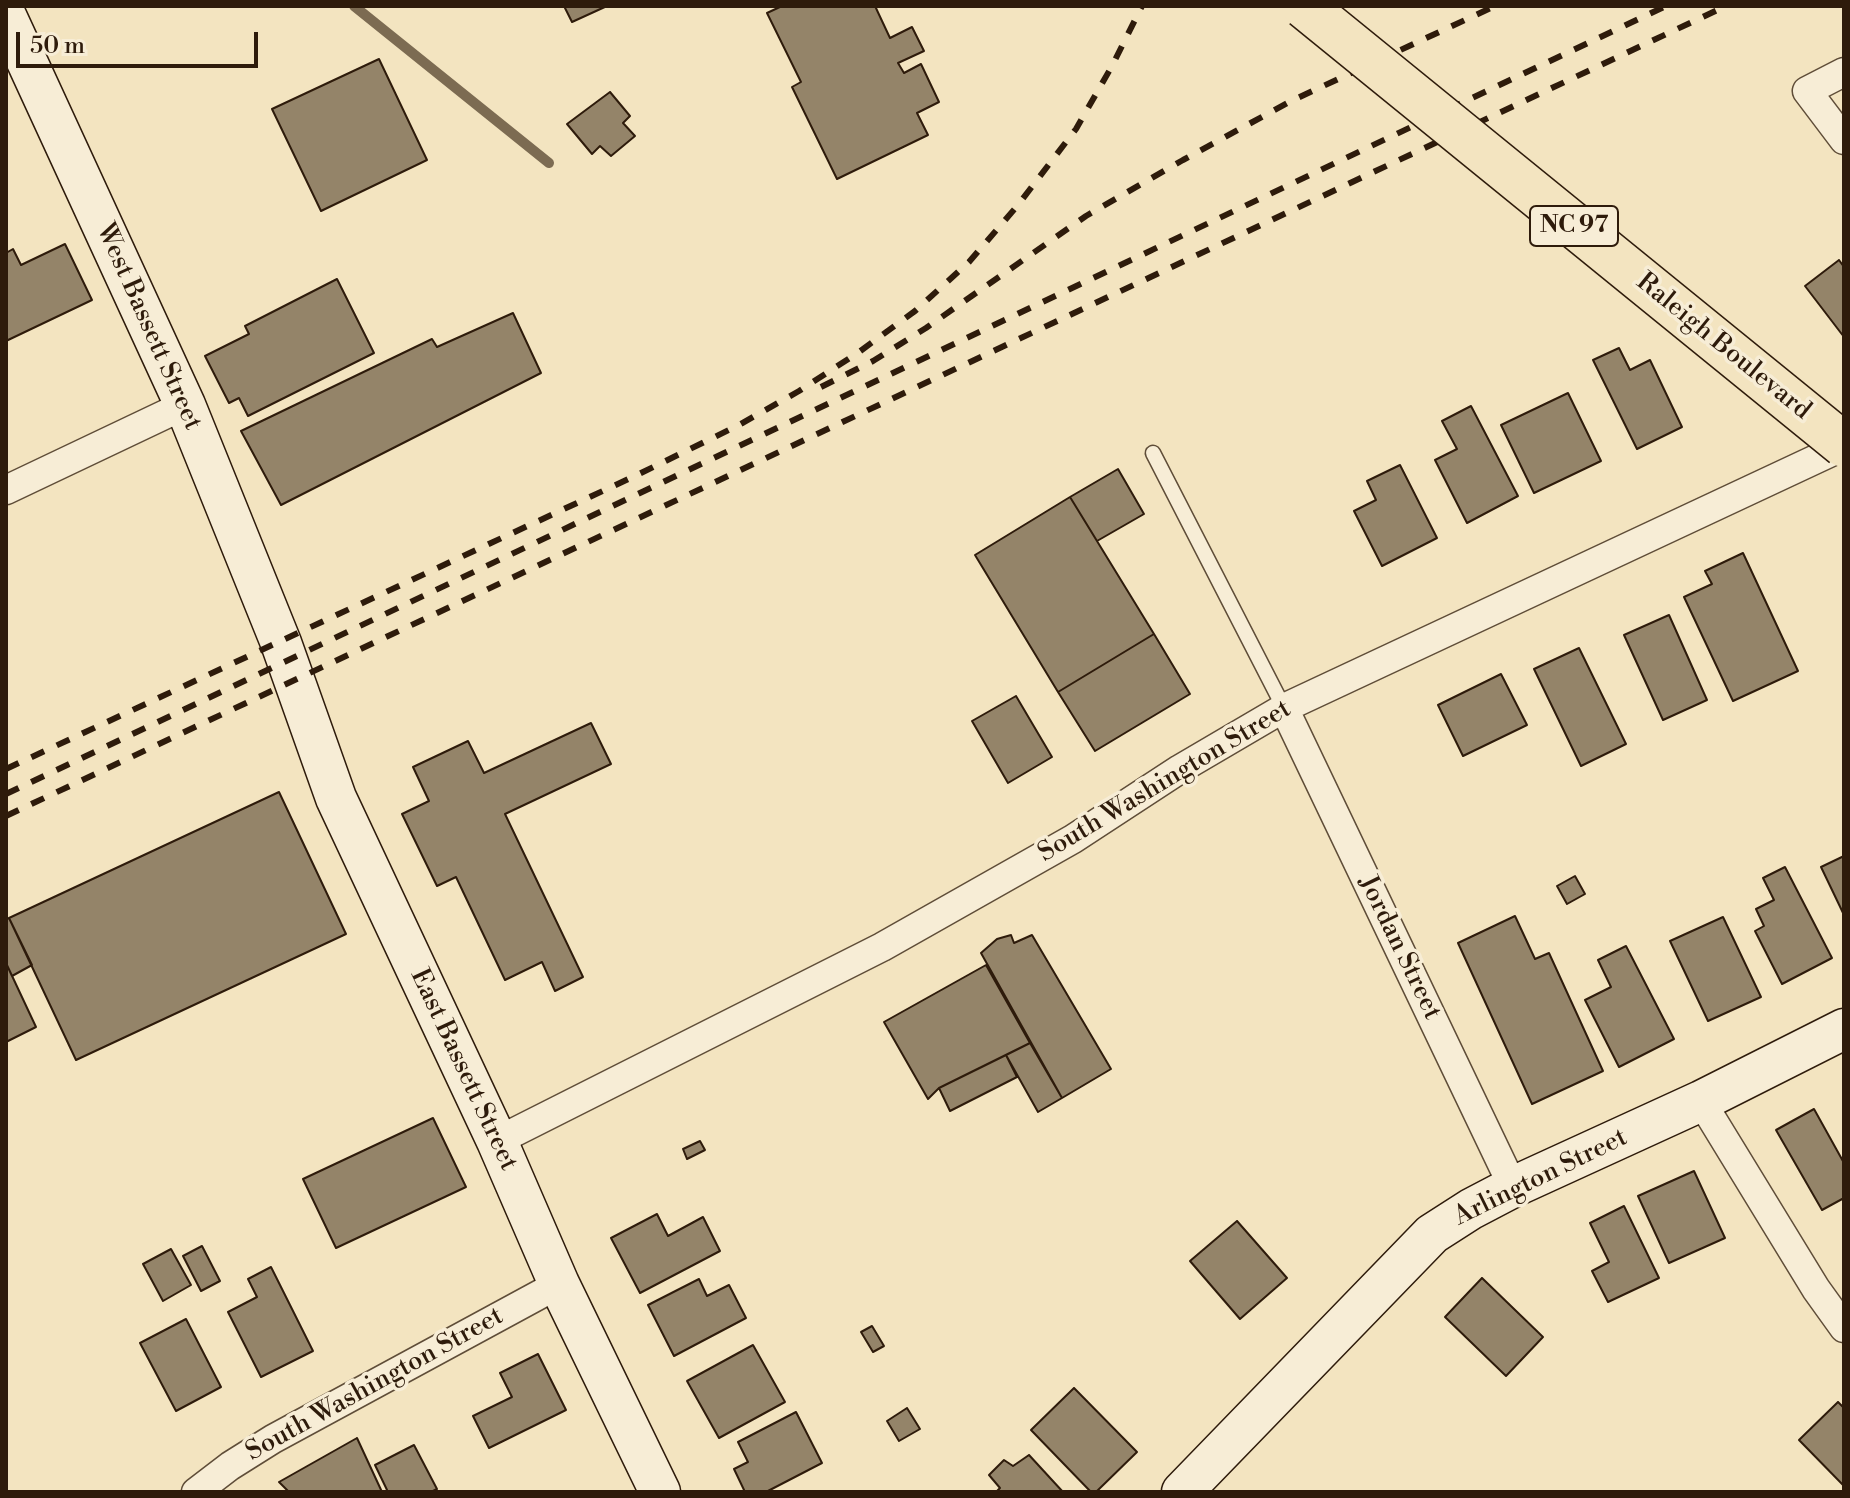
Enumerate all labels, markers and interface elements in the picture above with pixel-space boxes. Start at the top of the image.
scale bar [20,16,262,66]
text: 50 m [30,31,85,61]
road number: NC 97 [1530,206,1618,246]
street label: West Bassett Street [88,219,208,435]
street label: Raleigh Boulevard [1629,267,1817,427]
street label: South Washington Street [1033,694,1297,870]
street label: Jordan Street [1351,871,1447,1025]
street label: East Bassett Street [403,964,523,1176]
street label: Arlington Street [1449,1123,1633,1233]
street label: South Washington Street [241,1301,509,1469]

